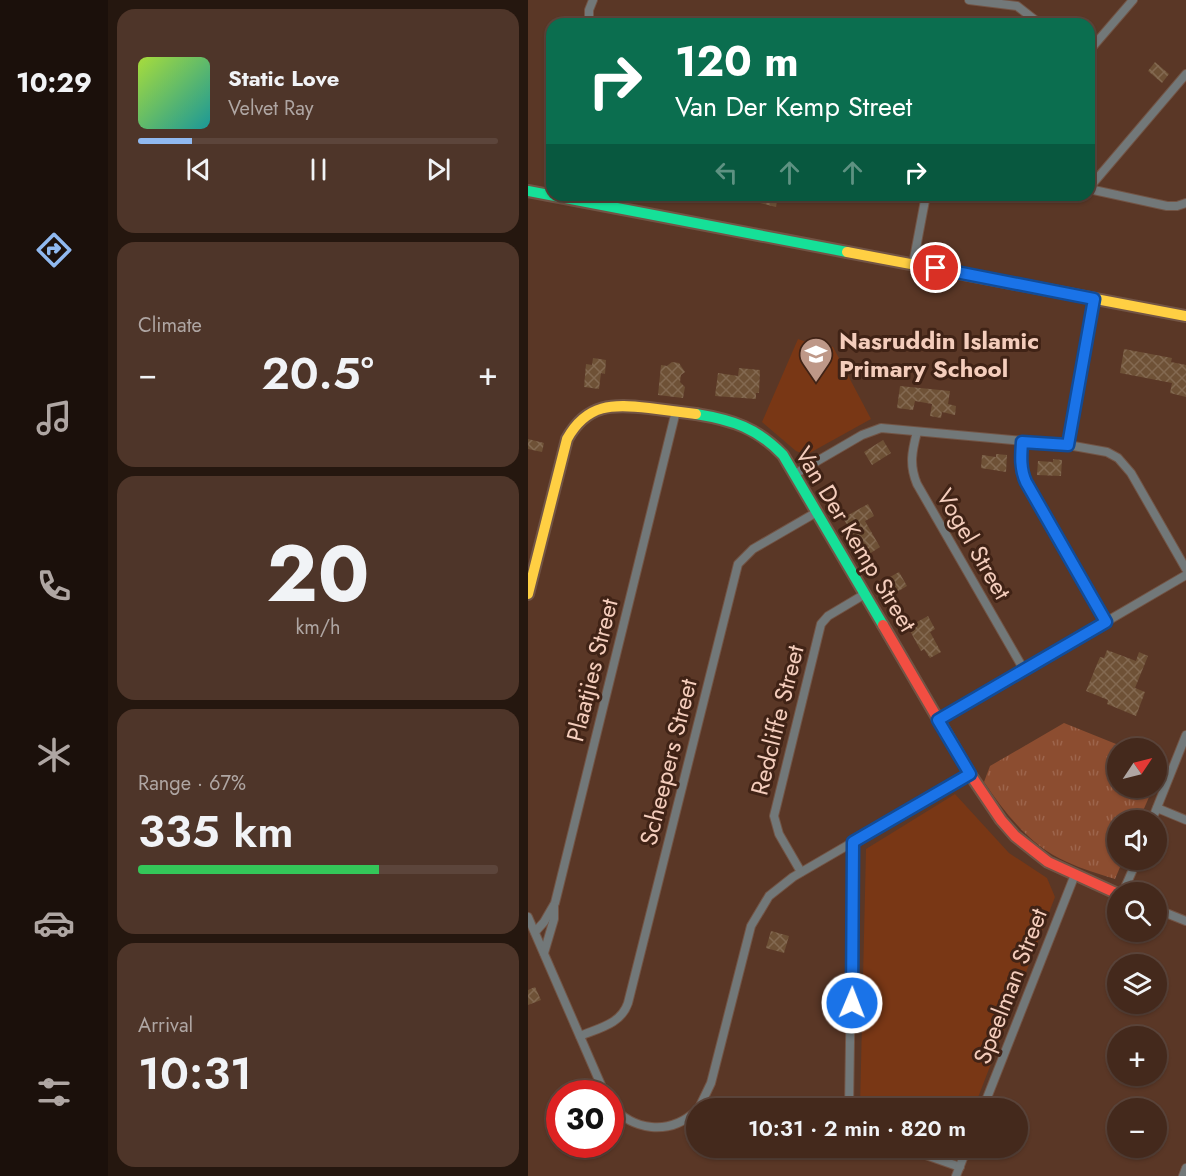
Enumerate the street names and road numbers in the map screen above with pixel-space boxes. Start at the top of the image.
street label: Van Der Kemp Street [787,440,925,639]
street label: Vogel Street [928,482,1020,606]
street label: Plaatjies Street [557,595,627,745]
street label: Redcliffe Street [741,641,813,799]
street label: Scheepers Street [630,675,706,849]
street label: Speelman Street [964,903,1056,1069]

